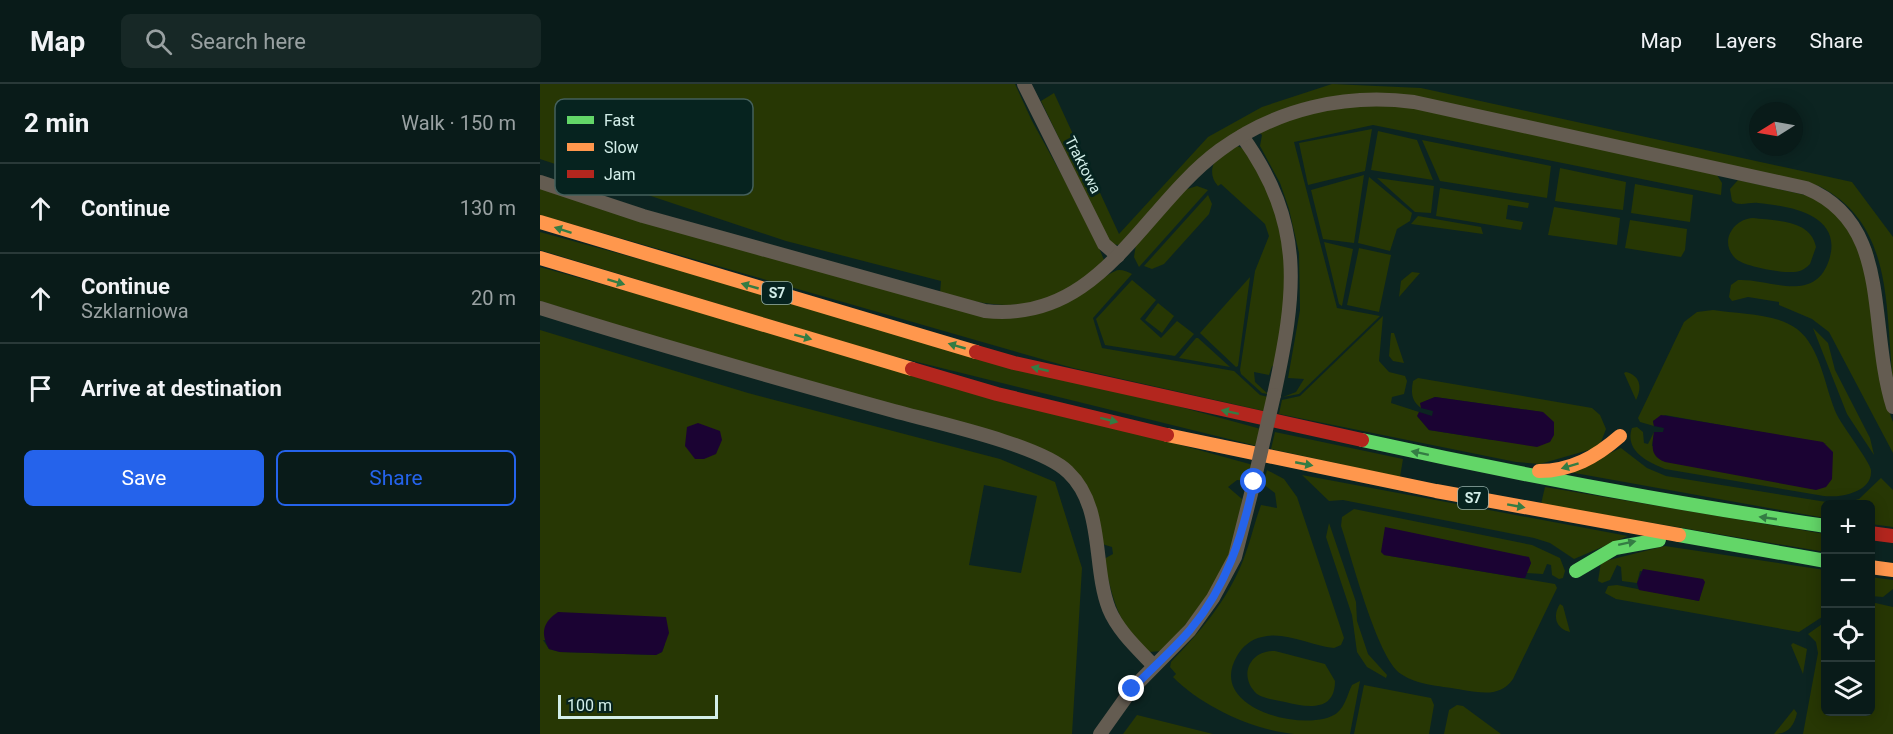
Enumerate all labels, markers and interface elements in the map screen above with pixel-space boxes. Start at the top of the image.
search box [121,14,541,68]
text: Map [30,25,85,58]
icon: search [142,25,175,58]
text: Search here [190,29,306,54]
text: Map [1640,29,1682,53]
text: Layers [1715,29,1776,53]
text: Share [1809,29,1863,53]
legend [555,99,753,195]
north arrow [1749,102,1803,156]
text: 2 min [24,108,89,138]
text: Walk · 150 m [401,111,516,135]
text: Fast [604,111,635,130]
street label: Traktowa [1061,133,1105,197]
text: Slow [604,138,639,157]
text: Jam [604,165,636,184]
icon: ahead [24,192,57,225]
text: Continue [81,196,170,221]
text: 130 m [460,196,516,220]
one-way arrow [554,225,572,234]
text: Continue [81,274,170,299]
one-way arrow [607,278,625,287]
one-way arrow [741,281,759,290]
icon: ahead [24,282,57,315]
road number: S7 [762,282,792,304]
text: 20 m [471,286,516,310]
text: Szklarniowa [81,299,189,323]
one-way arrow [794,333,812,343]
one-way arrow [948,341,966,350]
one-way arrow [1030,363,1049,373]
icon: arrive [24,372,57,405]
text: Arrive at destination [81,376,282,401]
one-way arrow [1221,406,1239,416]
one-way arrow [1100,415,1118,425]
one-way arrow [1411,448,1430,457]
button: Save [24,450,264,506]
button: Share [276,450,516,506]
one-way arrow [1294,460,1313,470]
one-way arrow [1561,462,1579,471]
route start [1240,468,1266,494]
road number: S7 [1458,487,1488,509]
map controls [1821,500,1875,716]
button: + [1821,500,1875,554]
one-way arrow [1506,502,1525,511]
one-way arrow [1758,513,1777,522]
one-way arrow [1618,538,1637,547]
button: − [1821,554,1875,608]
button: locate [1821,608,1875,662]
button: layers [1821,662,1875,716]
route end [1118,675,1144,701]
scale bar [558,692,718,720]
text: 100 m [567,696,612,715]

